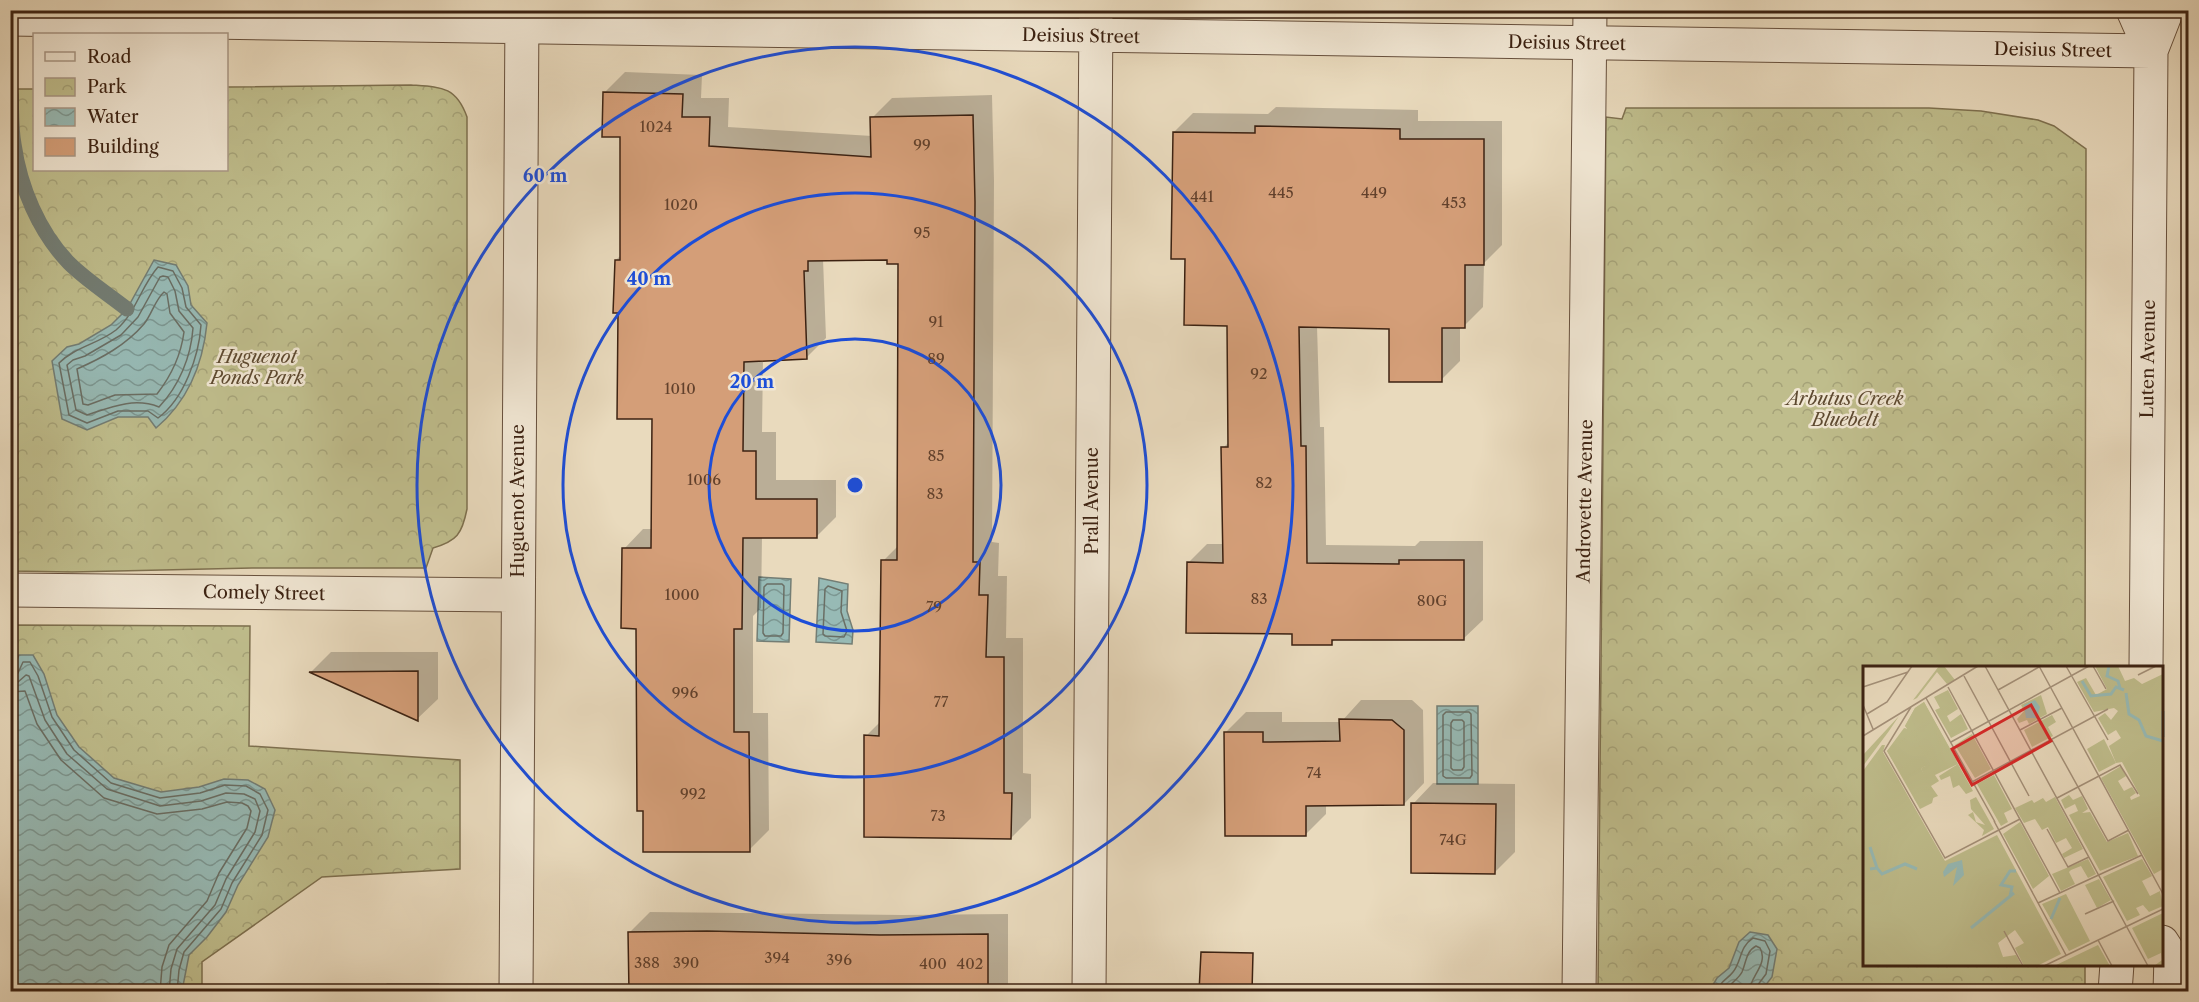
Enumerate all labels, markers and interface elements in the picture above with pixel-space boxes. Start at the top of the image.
street label: Deisius Street [1022,24,1141,48]
street label: Deisius Street [1508,31,1627,55]
legend [33,33,228,171]
street label: Deisius Street [1994,38,2113,62]
text: Road [87,46,132,68]
text: Park [87,76,128,98]
text: Water [86,106,139,128]
house number: 1024 [639,117,673,136]
house number: 99 [913,135,931,154]
text: Building [87,136,159,158]
text: 60 m [523,165,567,187]
house number: 445 [1268,183,1294,202]
house number: 449 [1361,183,1387,202]
house number: 441 [1190,187,1215,206]
house number: 453 [1441,193,1467,212]
house number: 1020 [664,195,698,214]
house number: 95 [914,223,930,242]
text: 40 m [627,268,671,290]
street label: Luten Avenue [2136,299,2160,419]
house number: 91 [928,312,944,331]
park label: Huguenot Ponds Park [208,346,304,389]
house number: 89 [927,349,945,368]
house number: 92 [1250,364,1268,383]
text: 20 m [730,371,774,393]
house number: 1010 [664,379,696,398]
park label: Arbutus Creek Bluebelt [1783,388,1904,431]
street label: Androvette Avenue [1573,419,1597,584]
street label: Huguenot Avenue [507,424,529,578]
house number: 85 [927,446,945,465]
street label: Prall Avenue [1081,447,1103,555]
house number: 1006 [687,470,721,489]
house number: 82 [1255,473,1273,492]
centre of rings [845,475,865,495]
house number: 83 [926,484,944,503]
street label: Comely Street [203,581,326,605]
house number: 1000 [665,585,699,604]
house number: 83 [1250,589,1268,608]
house number: 80G [1417,591,1447,610]
house number: 79 [926,597,942,616]
inset map [1863,666,2163,966]
house number: 996 [672,683,698,702]
house number: 77 [934,692,949,711]
house number: 74 [1306,763,1322,782]
house number: 992 [680,784,706,803]
house number: 73 [930,806,946,825]
house number: 74G [1439,830,1467,849]
house number: 394 [764,948,790,967]
house number: 396 [826,950,852,969]
house number: 388 [634,953,660,972]
house number: 390 [673,953,699,972]
house number: 400 [919,954,947,973]
house number: 402 [957,954,983,973]

